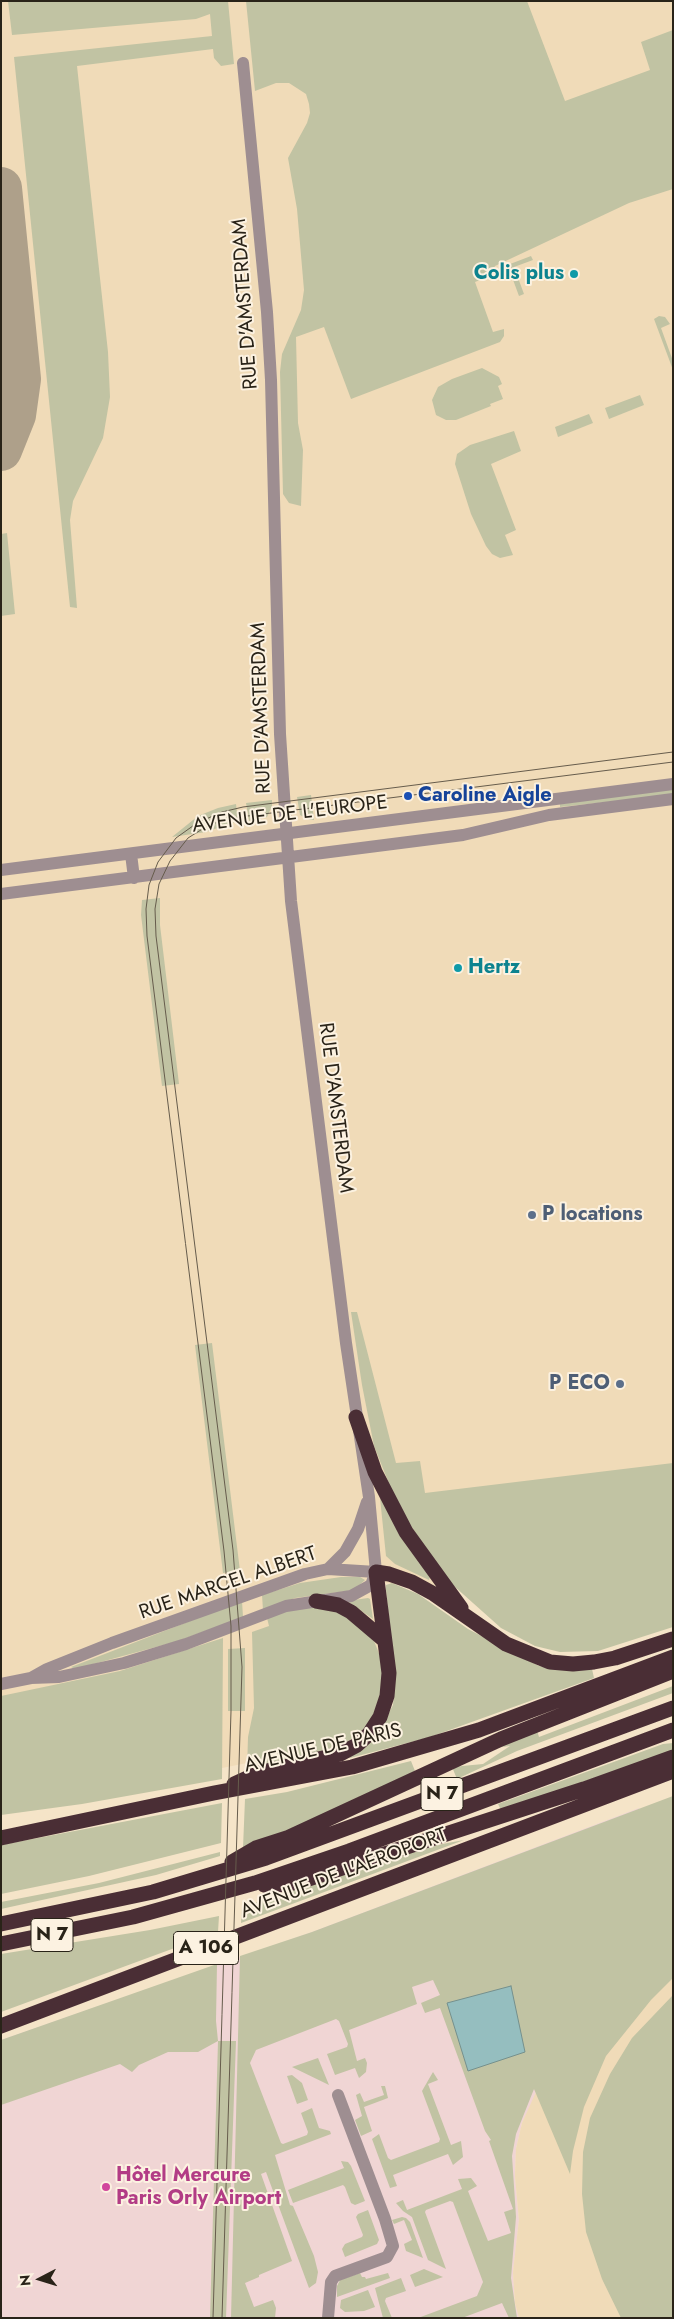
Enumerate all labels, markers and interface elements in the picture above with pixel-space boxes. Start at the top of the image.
street label: RUE D'AMSTERDAM [228,218,264,390]
place label: Colis plus [474,262,564,286]
marker: Colis plus [568,268,580,280]
street label: RUE D'AMSTERDAM [247,622,277,794]
place label: Caroline Aigle [418,784,552,808]
marker: Caroline Aigle [402,790,414,802]
street label: AVENUE DE L'EUROPE [191,791,389,839]
place label: Hertz [468,956,520,980]
marker: Hertz [452,962,464,974]
street label: RUE D'AMSTERDAM [313,1022,357,1194]
place label: P locations [542,1203,643,1227]
marker: P locations [526,1209,538,1221]
place label: P ECO [549,1372,610,1396]
marker: P ECO [614,1378,626,1390]
street label: RUE MARCEL ALBERT [136,1542,320,1626]
street label: AVENUE DE PARIS [242,1719,404,1779]
road number: N 7 [421,1778,463,1810]
street label: AVENUE DE L'AÉROPORT [237,1823,451,1925]
road number: N 7 [31,1918,73,1952]
road number: A 106 [174,1932,238,1965]
place label: Hôtel Mercure Paris Orly Airport [116,2164,281,2211]
marker: Hôtel Mercure Paris Orly Airport [100,2181,112,2193]
north arrow [15,2254,65,2304]
text: N [15,2274,36,2287]

